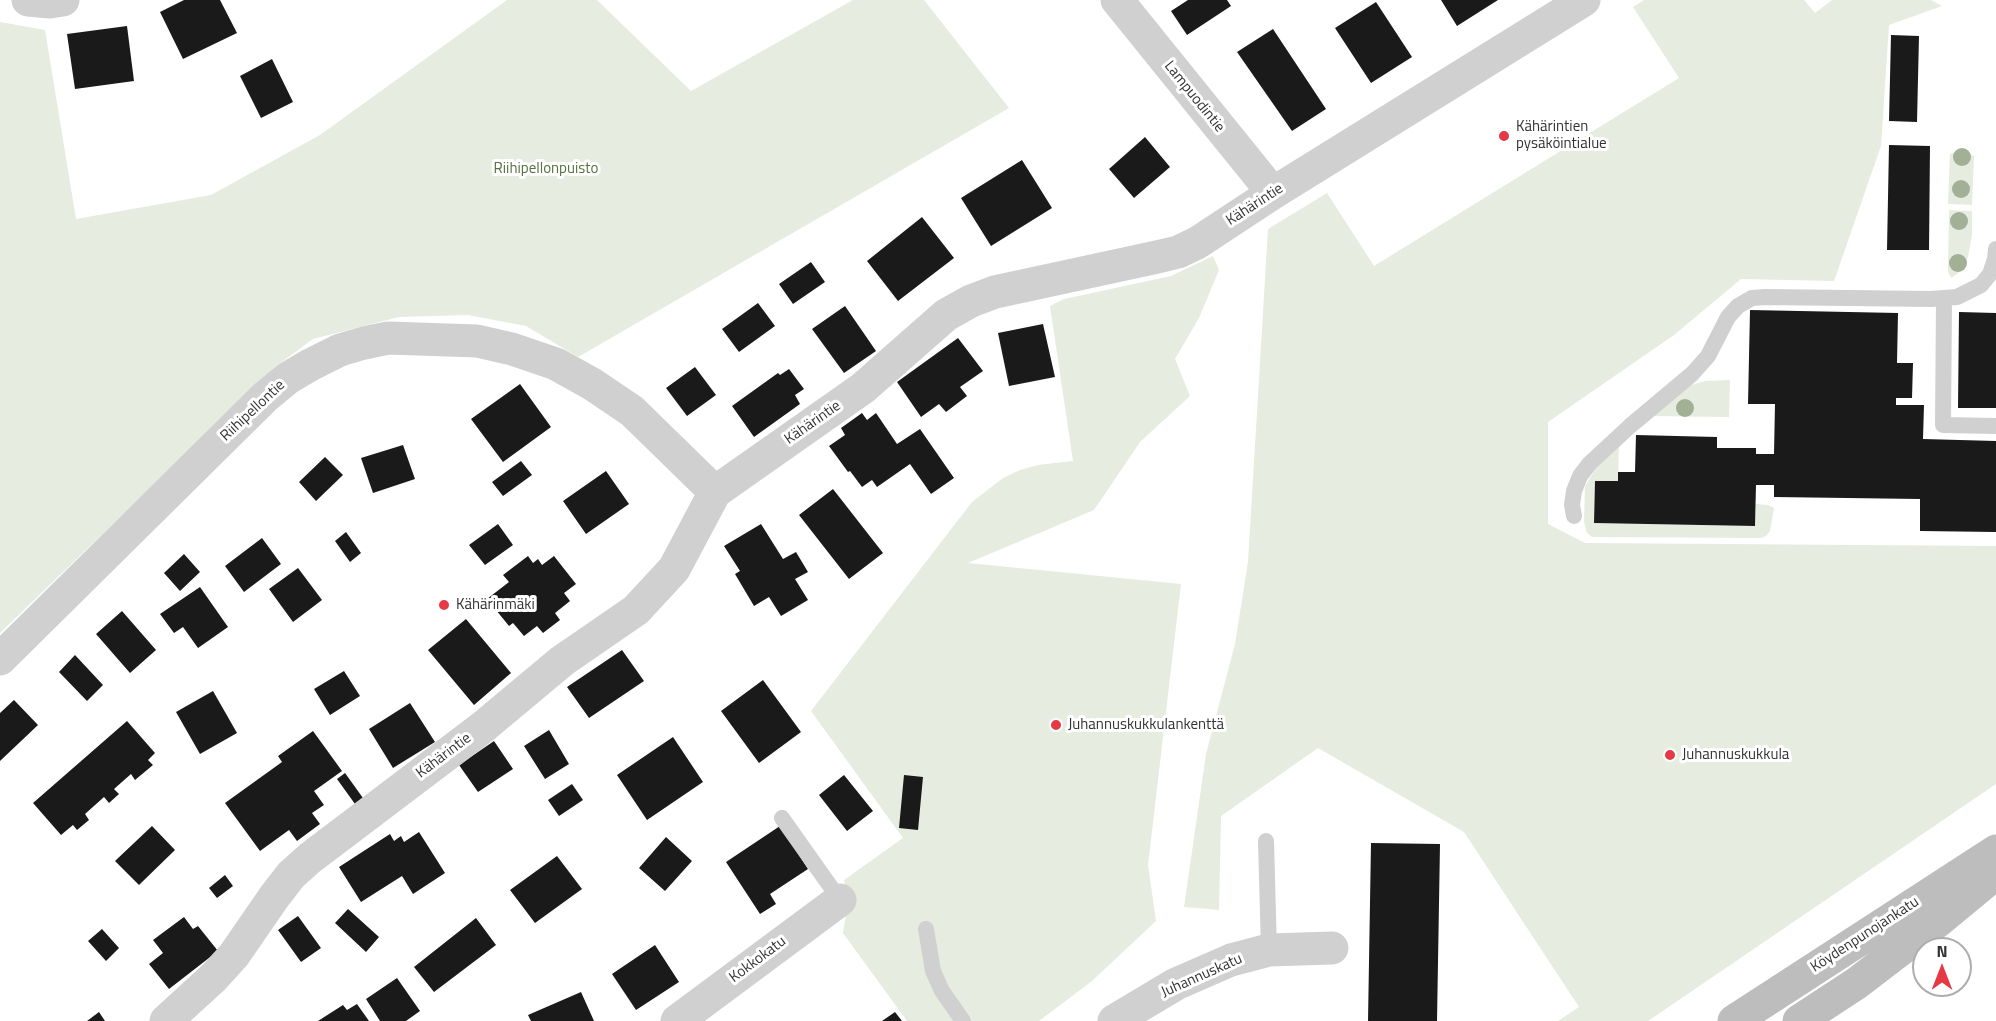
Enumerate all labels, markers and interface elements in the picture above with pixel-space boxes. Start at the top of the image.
street label: Lampuodintie [1160,58,1228,136]
place label: Kähärintien pysäköintialue [1516,118,1607,153]
marker: Kähärintien pysäköintialue [1497,129,1511,143]
park label: Riihipellonpuisto [494,160,598,178]
street label: Kähärintie [1223,180,1287,230]
street label: Riihipellontie [217,377,289,445]
street label: Kähärintie [782,397,844,449]
place label: Kähärinmäki [456,596,535,614]
marker: Kähärinmäki [437,598,451,612]
place label: Juhannuskukkulankenttä [1068,716,1224,734]
marker: Juhannuskukkulankenttä [1049,718,1063,732]
street label: Kähärintie [413,729,475,783]
place label: Juhannuskukkula [1682,746,1789,764]
marker: Juhannuskukkula [1663,748,1677,762]
street label: Köydenpunojankatu [1808,893,1922,977]
street label: Kokkokatu [726,933,790,987]
north arrow [1912,937,1972,997]
text: N [1936,939,1948,963]
street label: Juhannuskatu [1159,950,1245,1002]

